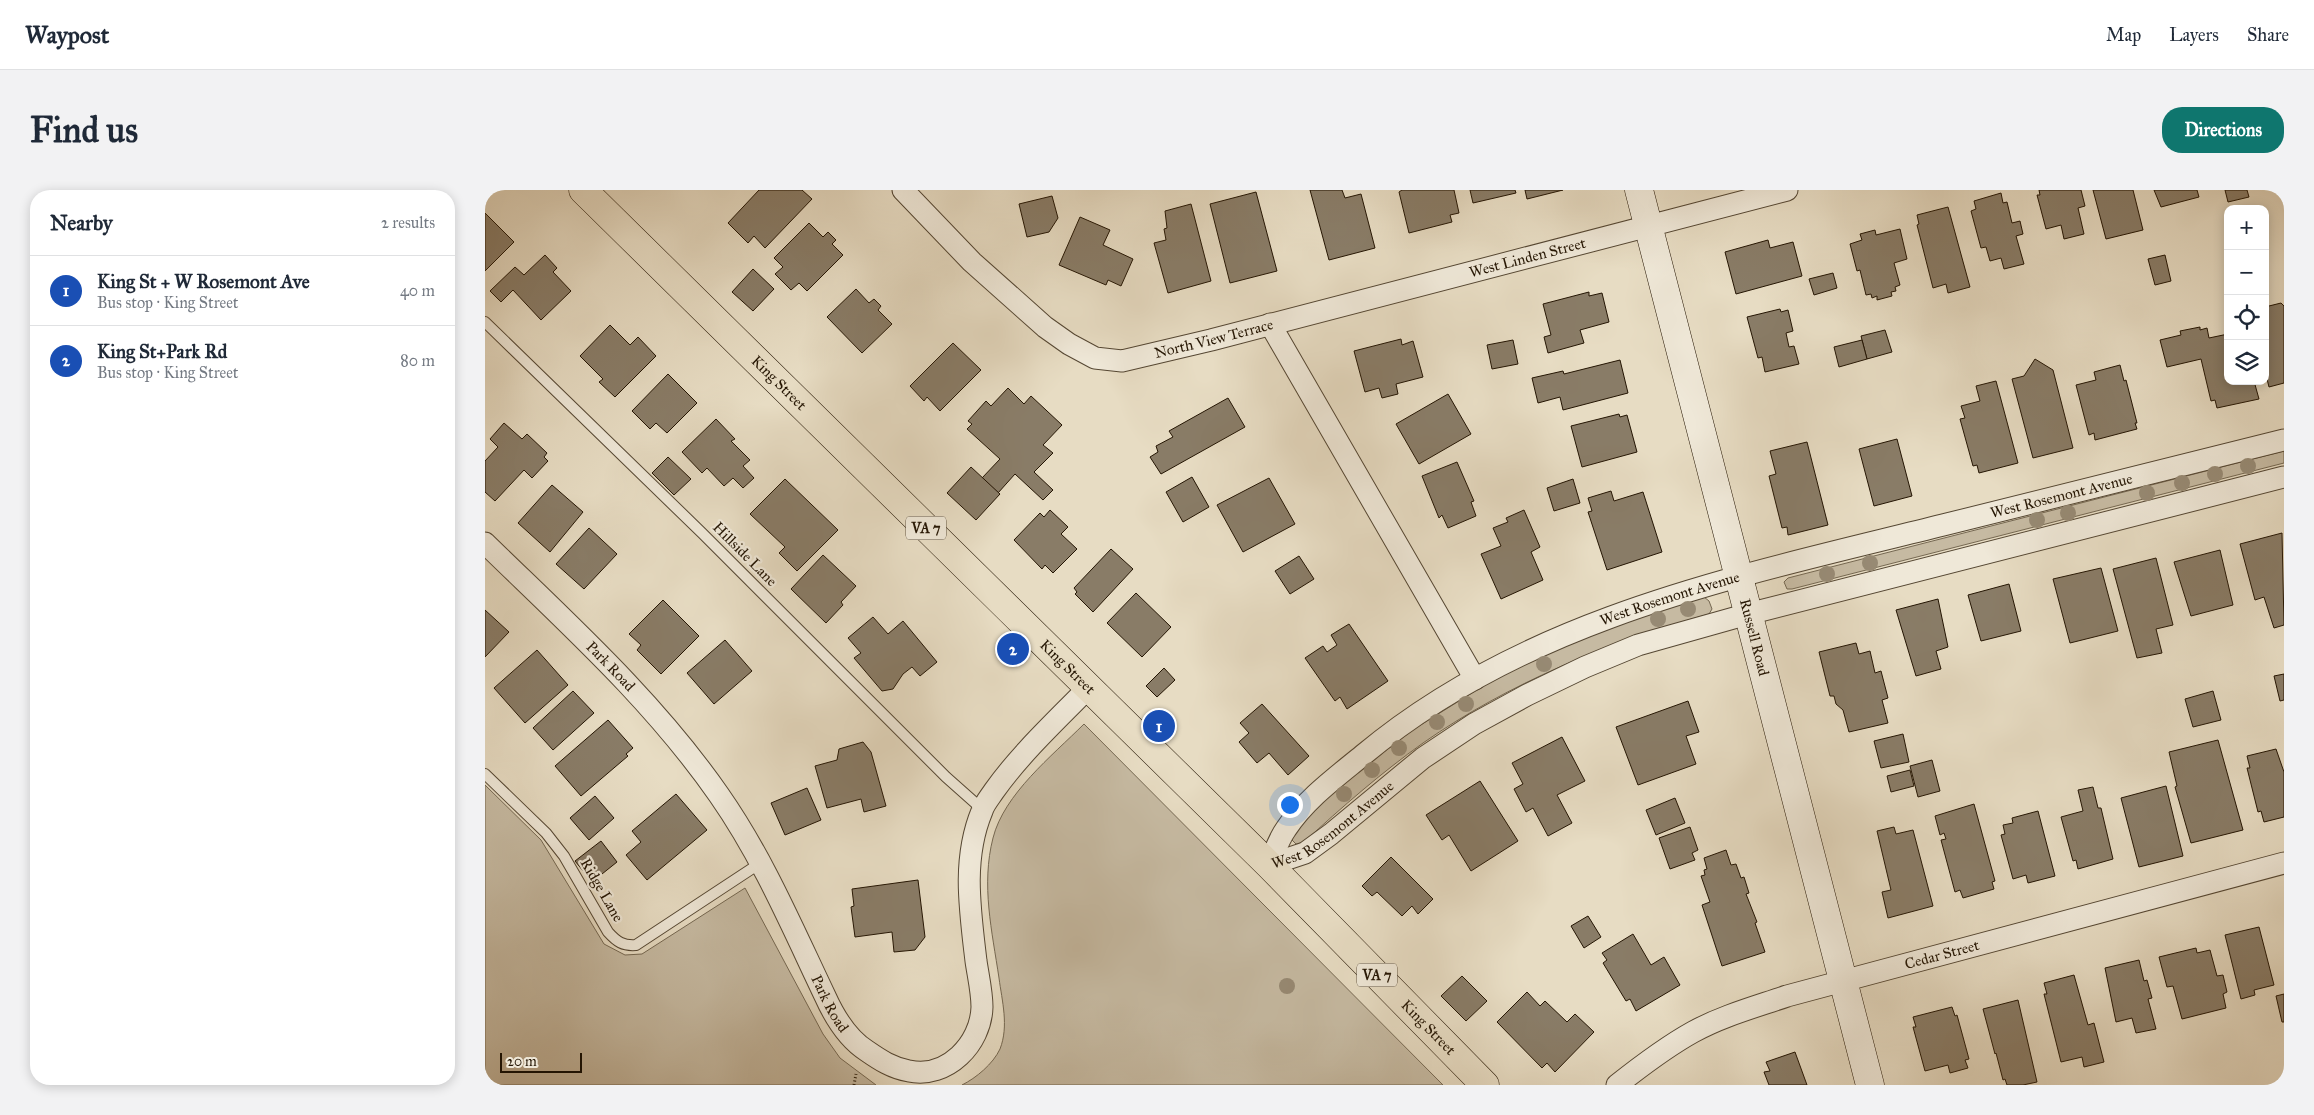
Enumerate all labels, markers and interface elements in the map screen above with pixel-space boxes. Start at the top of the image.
text: Waypost [25,20,109,50]
text: Map [2106,24,2141,46]
text: Layers [2169,24,2219,46]
text: Share [2247,24,2289,46]
button: Directions [2162,107,2284,153]
text: Find us [30,109,138,152]
map controls [2224,205,2269,385]
button: + [2224,205,2269,250]
text: Nearby [50,210,113,236]
text: 2 results [381,213,435,232]
street label: West Linden Street [1467,234,1588,281]
button: − [2224,250,2269,295]
text: King St + W Rosemont Ave [97,270,310,293]
text: 1 [63,281,69,300]
text: 40 m [400,281,435,300]
text: Bus stop · King Street [97,293,239,312]
button: locate [2224,295,2269,340]
street label: North View Terrace [1153,315,1275,362]
text: King St+Park Rd [97,340,227,363]
button: layers [2224,340,2269,385]
text: 2 [62,351,70,370]
text: 80 m [400,351,435,370]
street label: King Street [748,352,811,414]
text: Bus stop · King Street [97,363,239,382]
street label: West Rosemont Avenue [1988,469,2134,522]
road number: VA 7 [906,516,946,539]
street label: Hillside Lane [709,518,781,590]
street label: West Rosemont Avenue [1597,568,1742,629]
street label: Russell Road [1736,597,1773,678]
pin: 2 [997,630,1029,668]
street label: King Street [1036,636,1100,699]
street label: Park Road [582,638,639,695]
pin: 1 [1143,707,1175,745]
street label: West Rosemont Avenue [1269,777,1397,873]
your location [1277,792,1303,818]
street label: Ridge Lane [577,855,627,925]
street label: Cedar Street [1903,936,1982,973]
road number: VA 7 [1357,964,1397,986]
street label: Park Road [807,972,853,1036]
street label: King Street [1397,996,1460,1059]
scale bar [500,1050,583,1073]
text: 20 m [507,1053,537,1070]

